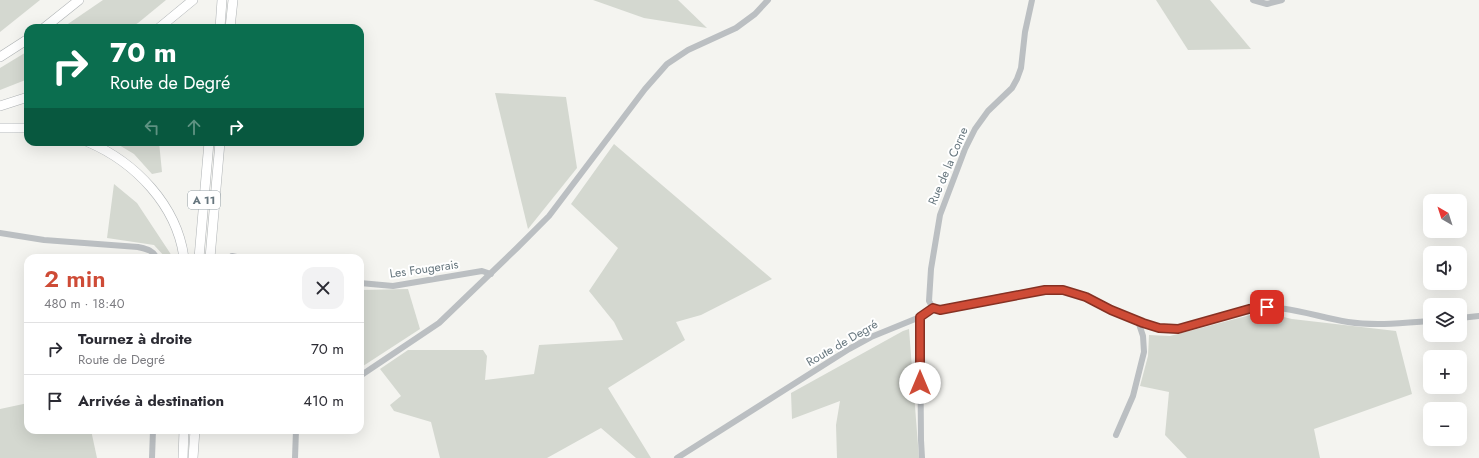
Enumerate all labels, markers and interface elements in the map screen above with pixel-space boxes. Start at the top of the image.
text: 70 m [110,32,177,73]
icon: right [44,40,96,92]
text: Route de Degré [110,70,230,96]
icon: left [141,116,163,138]
icon: ahead [183,116,205,138]
icon: right [225,116,247,138]
street label: Rue de la Corne [924,124,972,208]
road number: A 11 [188,191,220,209]
north arrow [1423,194,1467,238]
map controls [1423,194,1467,446]
button: sound [1423,246,1467,290]
street label: Les Fougerais [388,255,460,283]
text: 2 min [44,261,106,296]
button: close [302,267,344,309]
pin [1250,290,1284,324]
text: 480 m · 18:40 [44,294,124,313]
icon: arrive [1256,296,1278,318]
button: layers [1423,298,1467,342]
street label: Route de Degré [803,315,881,371]
text: Tournez à droite [78,328,192,350]
icon: right [44,338,66,360]
text: 70 m [311,338,344,360]
text: Route de Degré [78,350,165,369]
button: + [1423,350,1467,394]
position arrow [899,362,941,404]
icon: arrive [44,390,66,412]
text: Arrivée à destination [78,390,224,412]
text: 410 m [303,390,344,412]
button: − [1423,402,1467,446]

